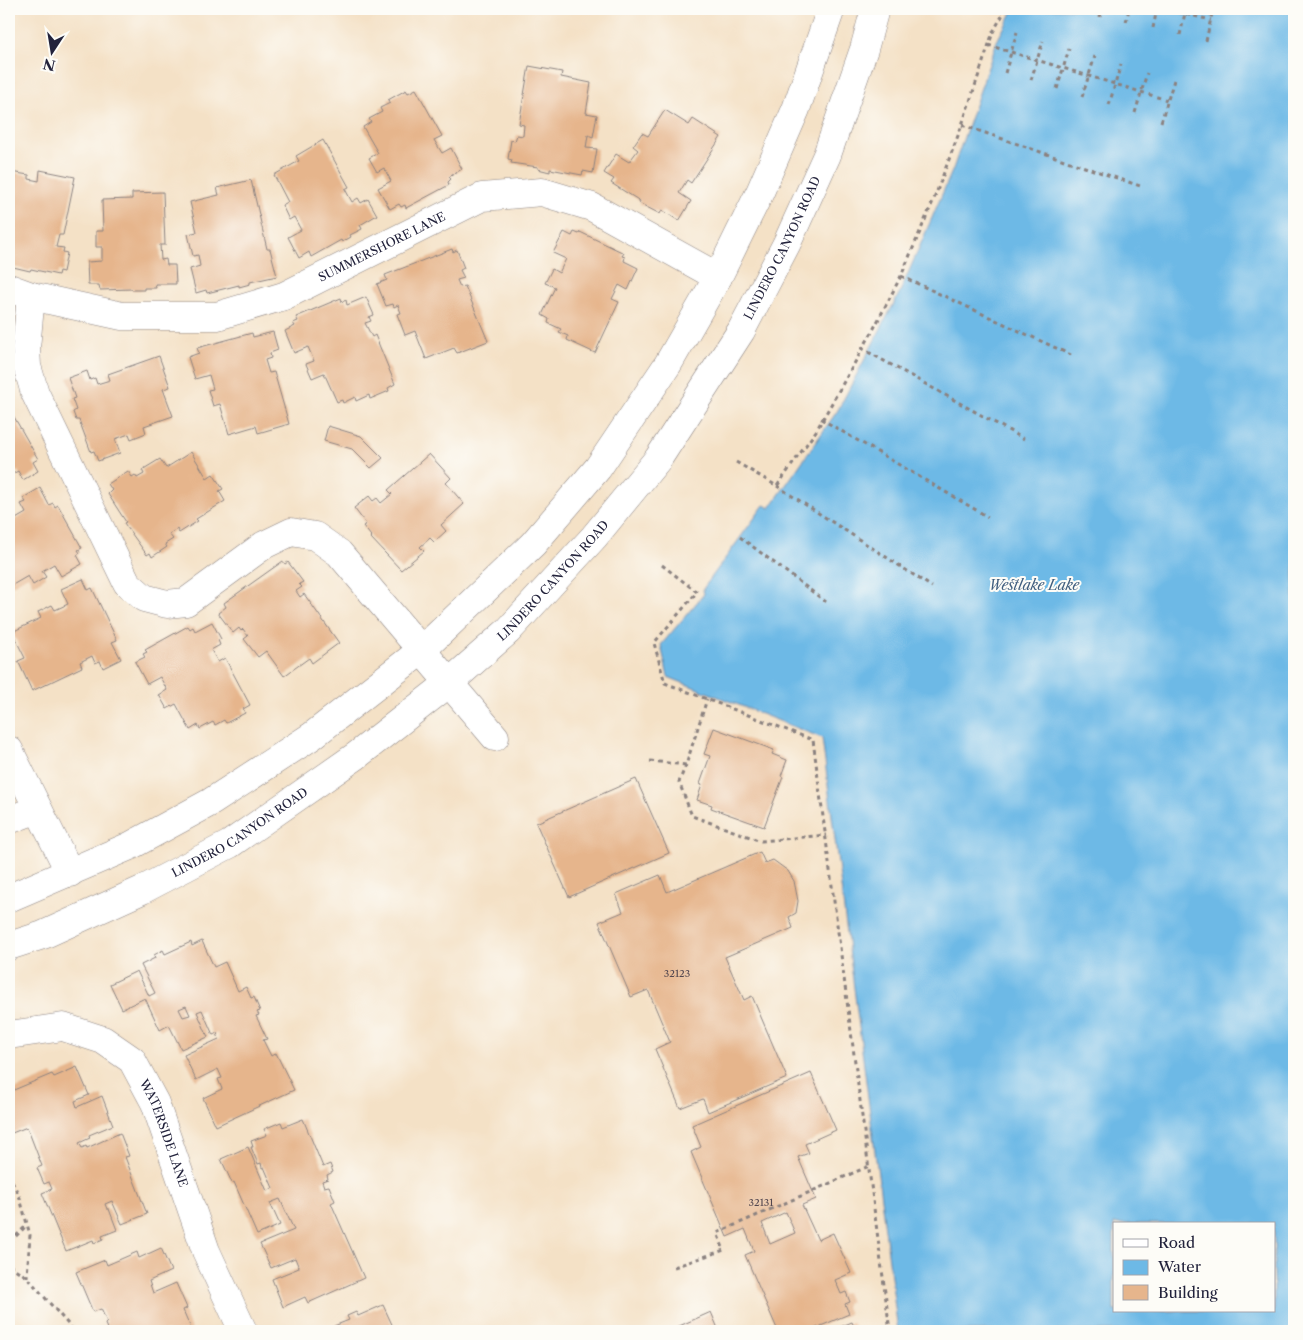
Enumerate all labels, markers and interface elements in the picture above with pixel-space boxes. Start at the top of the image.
north arrow [28,28,78,78]
text: N [41,55,57,75]
street label: LINDERO CANYON ROAD [740,173,823,322]
street label: SUMMERSHORE LANE [316,209,448,285]
street label: LINDERO CANYON ROAD [494,517,612,644]
water label: Westlake Lake [989,576,1080,594]
street label: LINDERO CANYON ROAD [169,784,311,880]
house number: 32123 [664,967,690,980]
street label: WATERSIDE LANE [136,1076,191,1189]
house number: 32131 [748,1196,774,1209]
legend [1113,1222,1276,1312]
text: Road [1158,1233,1195,1252]
text: Water [1157,1257,1202,1276]
text: Building [1158,1283,1218,1302]

